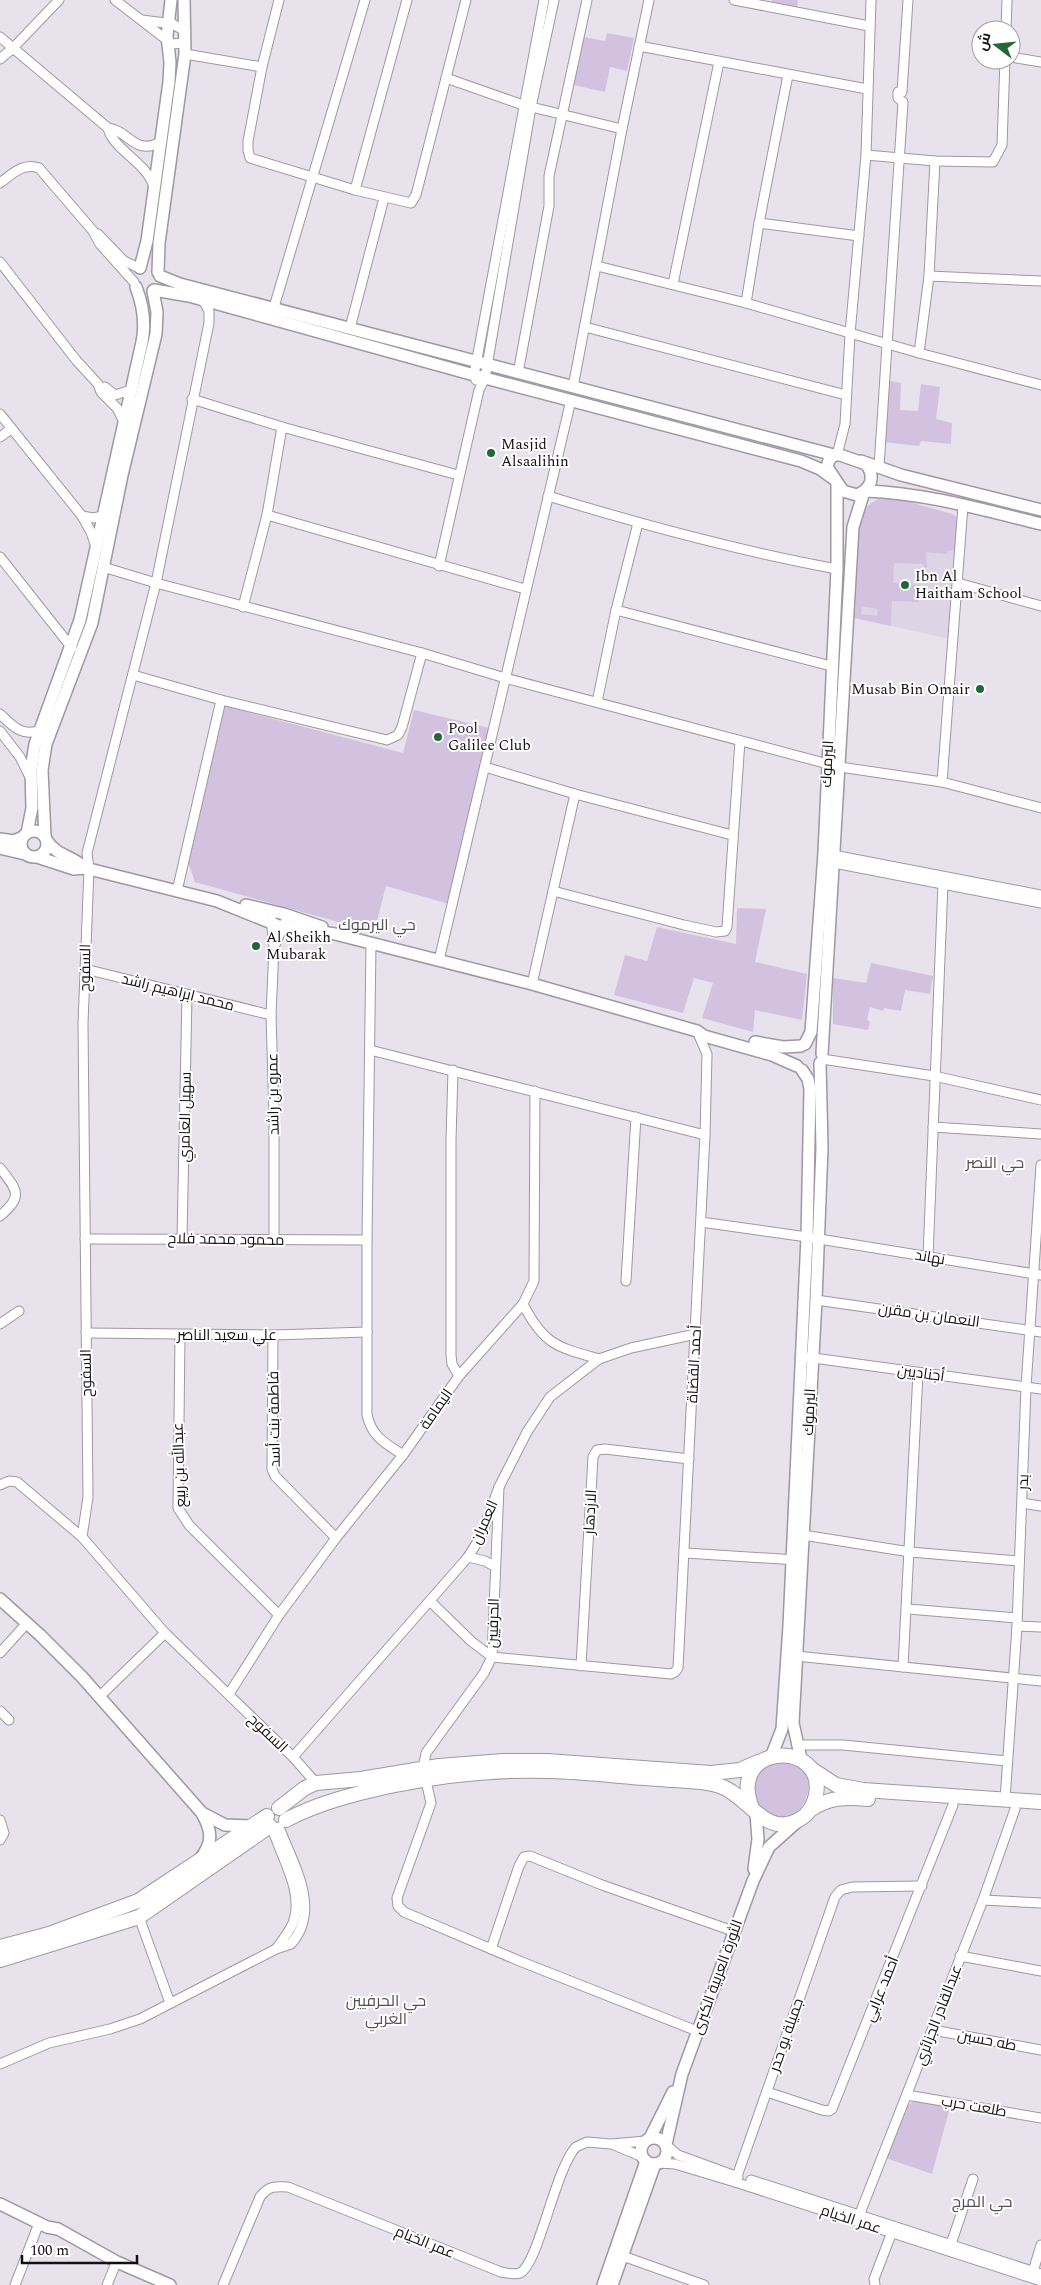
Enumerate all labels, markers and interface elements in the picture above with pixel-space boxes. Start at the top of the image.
north arrow [971,20,1021,70]
text: ش [971,30,997,53]
place label: Masjid Alsaalihin [501,433,569,473]
marker: Masjid Alsaalihin [485,447,497,459]
place label: Ibn Al Haitham School [915,565,1022,605]
marker: Ibn Al Haitham School [899,579,911,591]
place label: Musab Bin Omair [851,678,970,701]
marker: Musab Bin Omair [974,683,986,695]
place label: Pool Galilee Club [448,717,531,757]
marker: Pool Galilee Club [432,731,444,743]
street label: اليرموك [815,740,840,788]
district label: حي اليرموك [338,913,416,938]
place label: Al Sheikh Mubarak [266,926,331,966]
marker: Al Sheikh Mubarak [250,940,262,952]
street label: السفوح [74,944,97,992]
street label: محمد ابراهيم راشد [119,967,237,1018]
street label: عمرو بن راشد [261,1053,286,1135]
street label: سهيل العامري [173,1071,198,1163]
district label: حي النصر [965,1151,1024,1176]
street label: محمود محمد فلاح [167,1227,285,1252]
street label: نهاند [913,1244,947,1271]
street label: النعمان بن مقرن [877,1297,981,1334]
street label: علي سعيد الناصر [176,1324,277,1347]
street label: أحمد القضاة [681,1324,708,1404]
street label: السفوح [75,1349,98,1397]
street label: أجناديين [896,1359,946,1388]
street label: فاطمة بنت أسد [262,1371,287,1467]
street label: اليمامة [414,1384,459,1434]
street label: اليرموك [797,1388,822,1436]
street label: عبدالله بن ربيع [167,1422,192,1508]
street label: بدر [1012,1474,1035,1491]
street label: الازدهار [578,1489,603,1536]
street label: العمران [465,1496,504,1548]
street label: الحرفيين [481,1598,506,1648]
street label: السفوح [242,1708,293,1758]
street label: الثورة العربية الكبرى [686,1916,749,2038]
street label: أحمد عرابي [858,1953,905,2025]
street label: عبدالقادر الجزائري [909,1962,968,2069]
district label: حي الحرفيين الغربي [346,1989,426,2032]
street label: جميلة بو حدر [763,1995,810,2076]
street label: طه حسين [955,2024,1018,2057]
street label: طلعت حرب [939,2089,1008,2124]
district label: حي المرج [952,2190,1012,2215]
street label: عمر الخيام [817,2199,884,2240]
street label: عمر الخيام [391,2220,458,2265]
scale bar [22,2232,138,2264]
text: 100 m [30,2239,69,2262]

